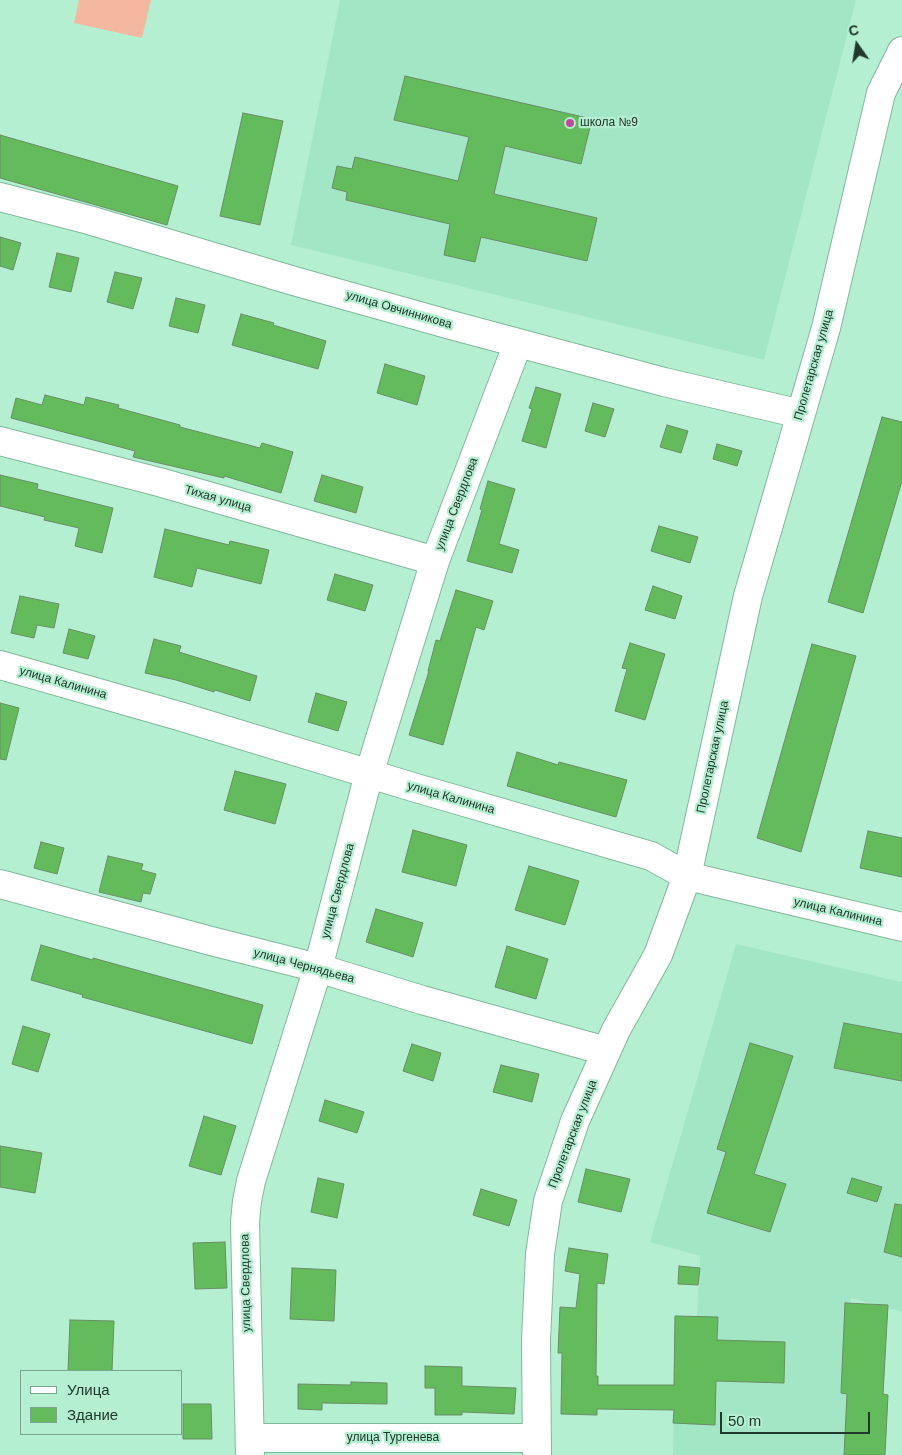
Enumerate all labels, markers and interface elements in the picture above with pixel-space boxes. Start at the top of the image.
north arrow [832,20,882,70]
text: С [847,21,860,39]
place label: школа №9 [580,116,638,130]
marker: школа №9 [564,117,576,129]
street label: улица Овчинникова [344,288,454,332]
street label: Пролетарская улица [791,308,837,422]
street label: улица Свердлова [433,456,481,552]
street label: Тихая улица [183,483,253,515]
street label: улица Калинина [18,664,108,702]
street label: Пролетарская улица [694,699,732,815]
street label: улица Калинина [406,779,496,817]
street label: улица Свердлова [318,842,358,940]
street label: улица Калинина [792,895,884,929]
street label: улица Чернядьева [252,946,356,986]
street label: Пролетарская улица [546,1078,600,1190]
street label: улица Свердлова [238,1234,254,1332]
legend [20,1370,182,1435]
text: Улица [67,1381,110,1398]
scale bar [722,1402,872,1434]
text: Здание [67,1406,118,1423]
text: 50 m [728,1412,761,1429]
street label: улица Тургенева [347,1431,439,1445]

